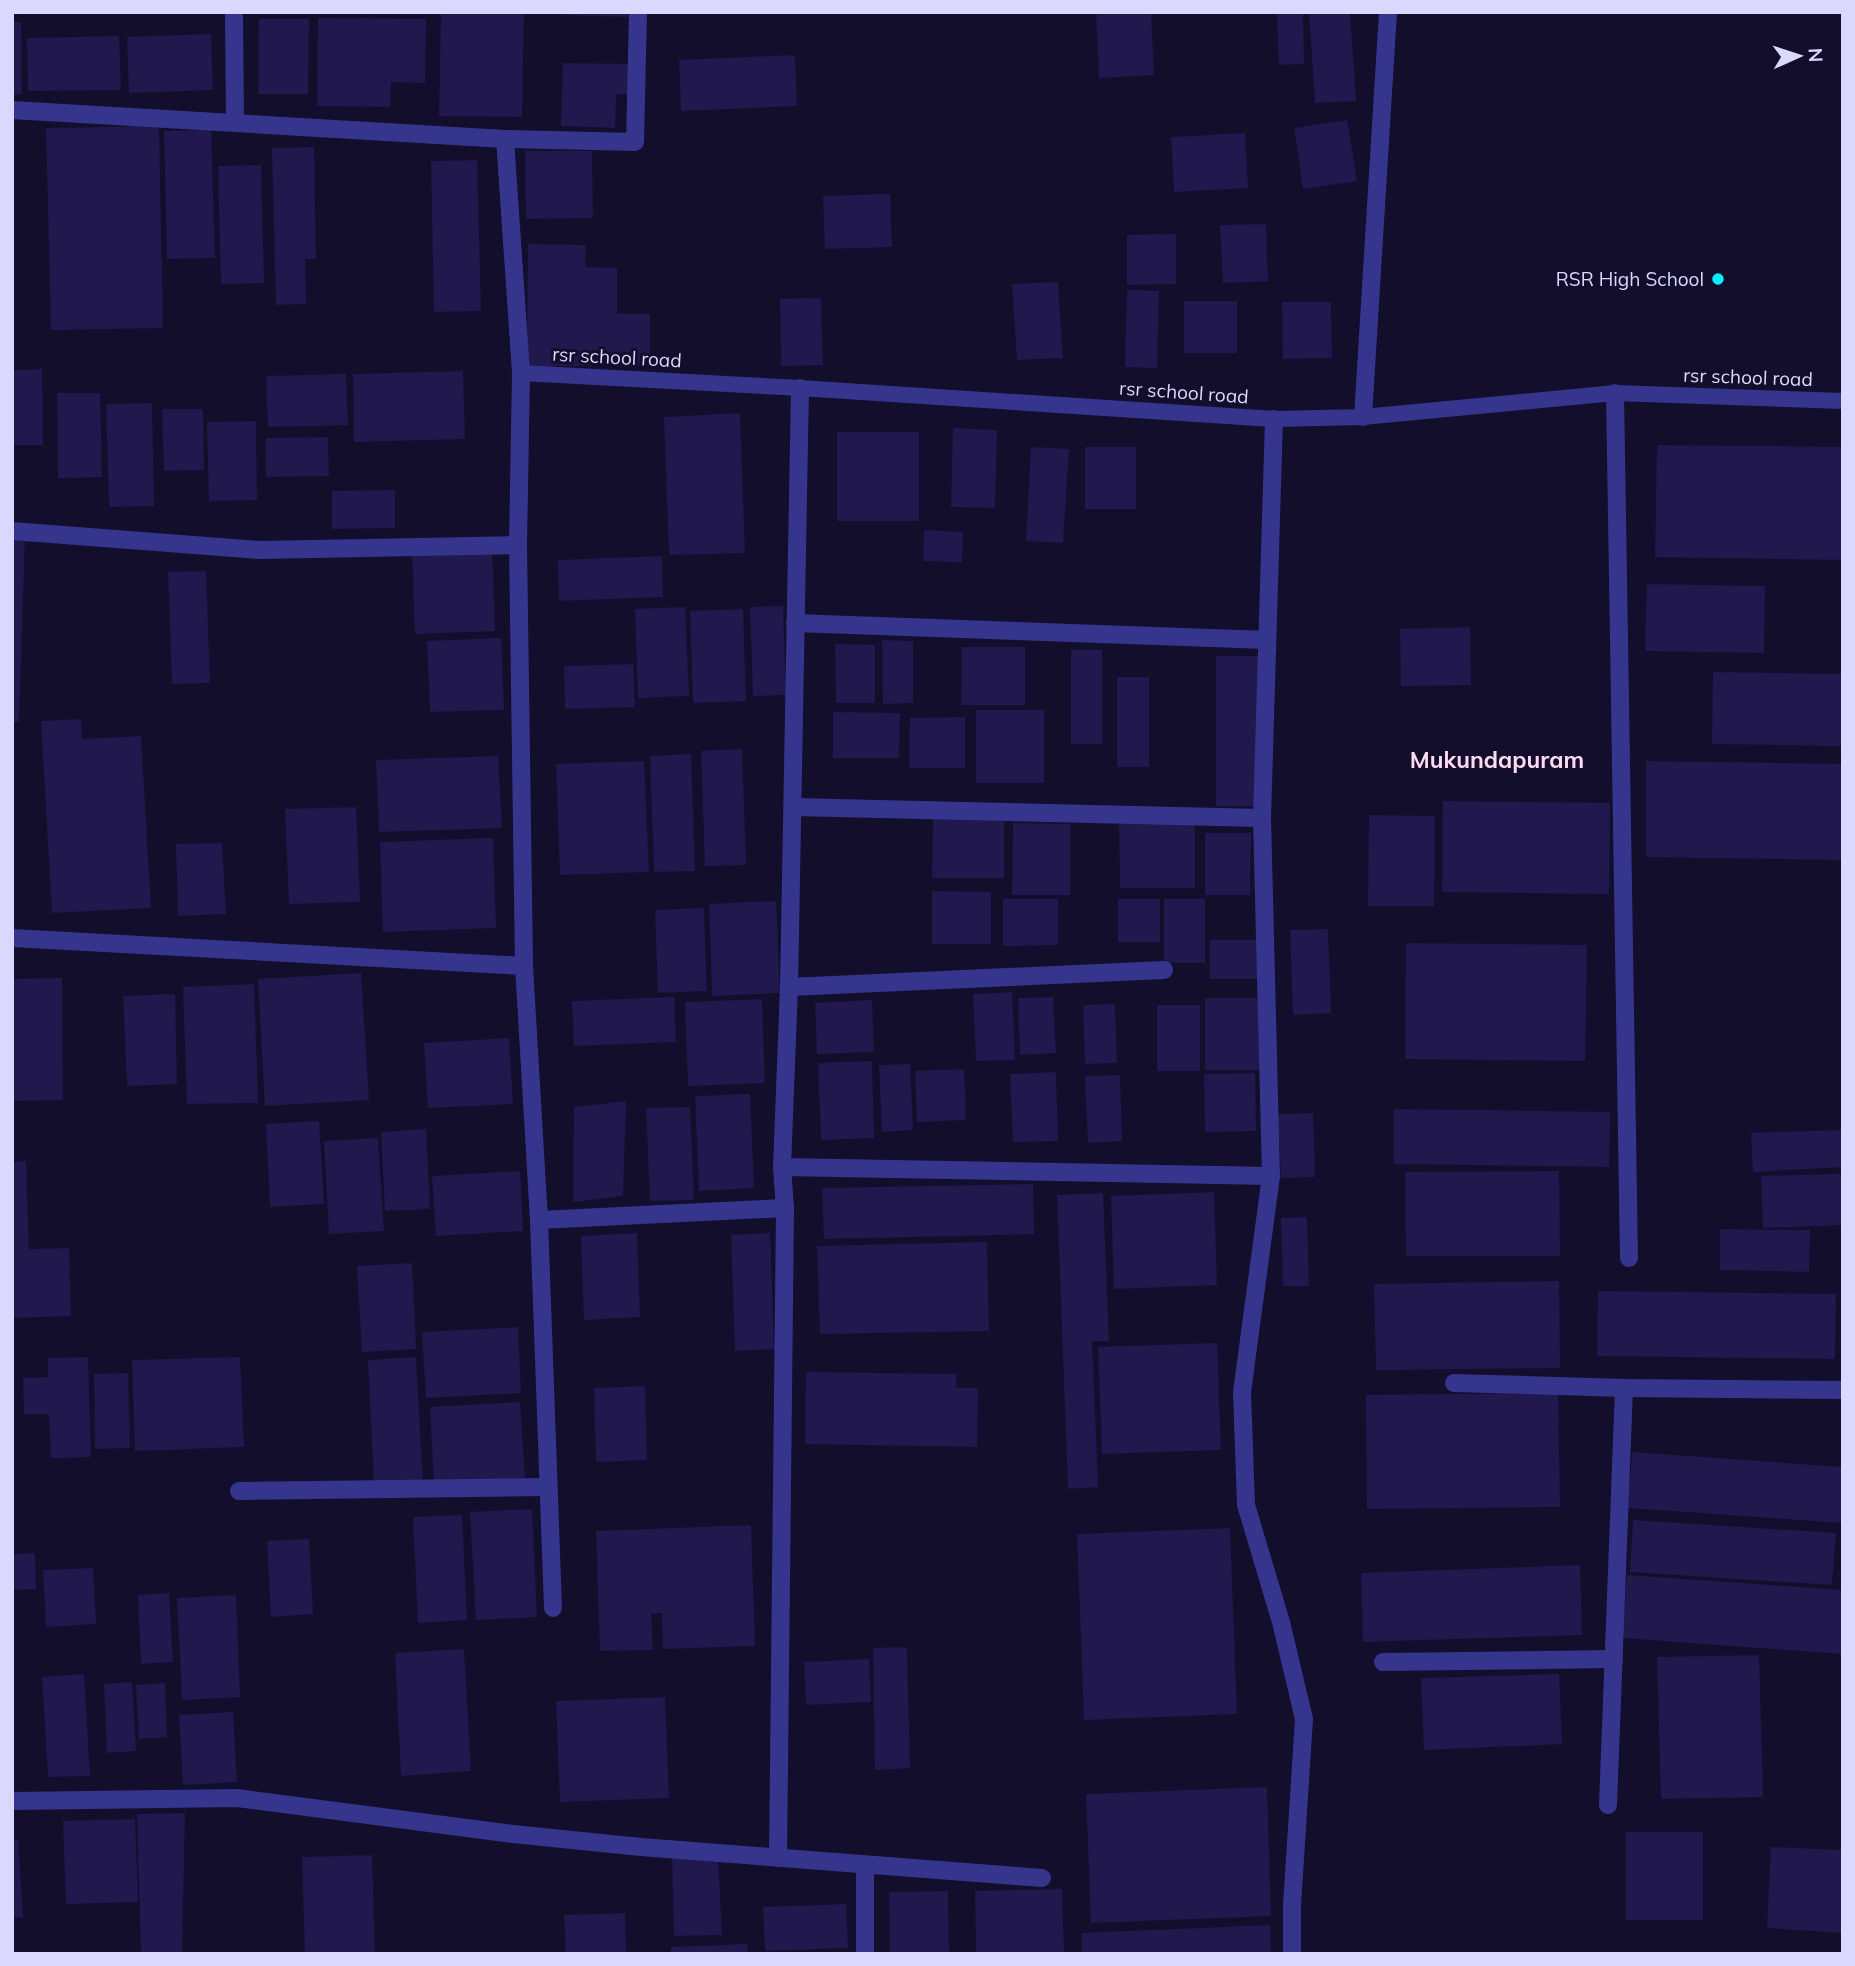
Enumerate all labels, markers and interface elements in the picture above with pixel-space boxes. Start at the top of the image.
north arrow [1764,21,1834,91]
text: N [1804,47,1828,63]
place label: RSR High School [1556,267,1704,291]
marker: RSR High School [1710,271,1726,287]
street label: rsr school road [552,342,682,372]
street label: rsr school road [1683,363,1813,391]
street label: rsr school road [1118,376,1250,408]
district label: Mukundapuram [1410,745,1584,774]

